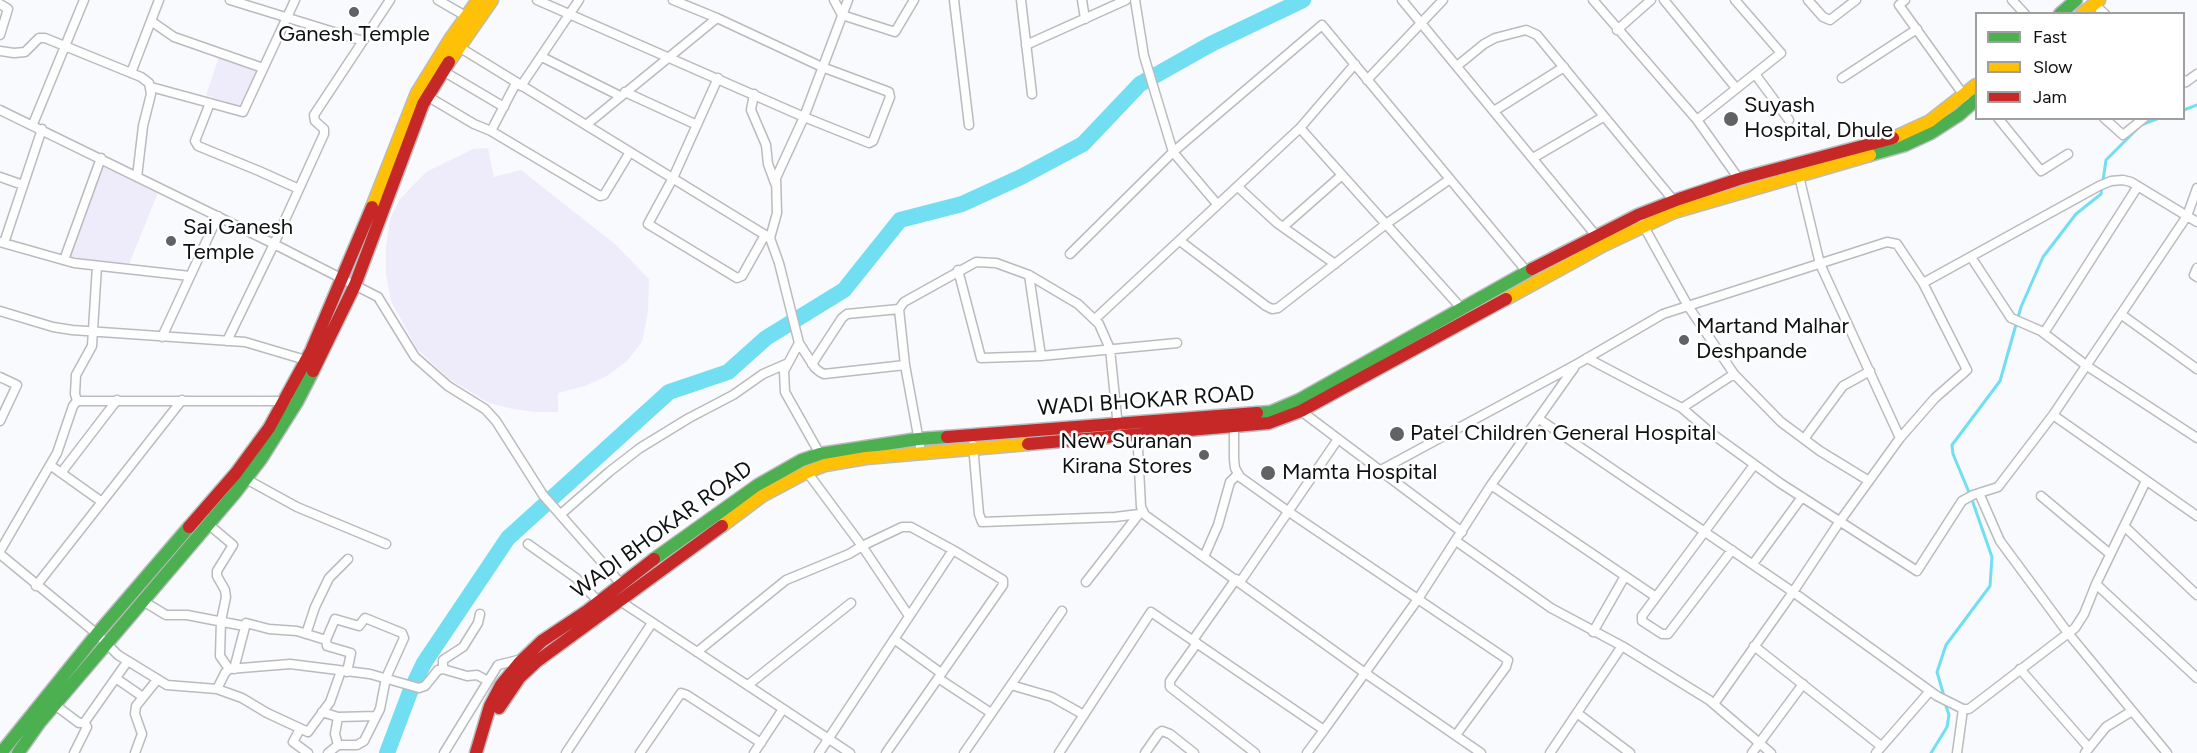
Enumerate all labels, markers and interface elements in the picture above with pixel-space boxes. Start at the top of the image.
marker: Ganesh Temple [347,5,361,19]
legend [1975,12,2185,120]
place label: Ganesh Temple [278,22,430,48]
text: Fast [2033,26,2067,48]
text: Slow [2033,56,2072,78]
text: Jam [2033,86,2067,108]
place label: Suyash Hospital, Dhule [1744,93,1893,144]
marker: Suyash Hospital, Dhule [1722,110,1740,128]
place label: Sai Ganesh Temple [183,215,293,266]
marker: Sai Ganesh Temple [164,234,178,248]
place label: Martand Malhar Deshpande [1696,314,1849,366]
marker: Martand Malhar Deshpande [1677,333,1691,347]
street label: WADI BHOKAR ROAD [1037,380,1255,422]
place label: Patel Children General Hospital [1410,421,1716,447]
marker: Patel Children General Hospital [1388,425,1406,443]
place label: New Suranan Kirana Stores [1060,429,1192,481]
marker: New Suranan Kirana Stores [1197,448,1211,462]
street label: WADI BHOKAR ROAD [566,455,758,605]
place label: Mamta Hospital [1282,460,1437,486]
marker: Mamta Hospital [1259,464,1277,482]

